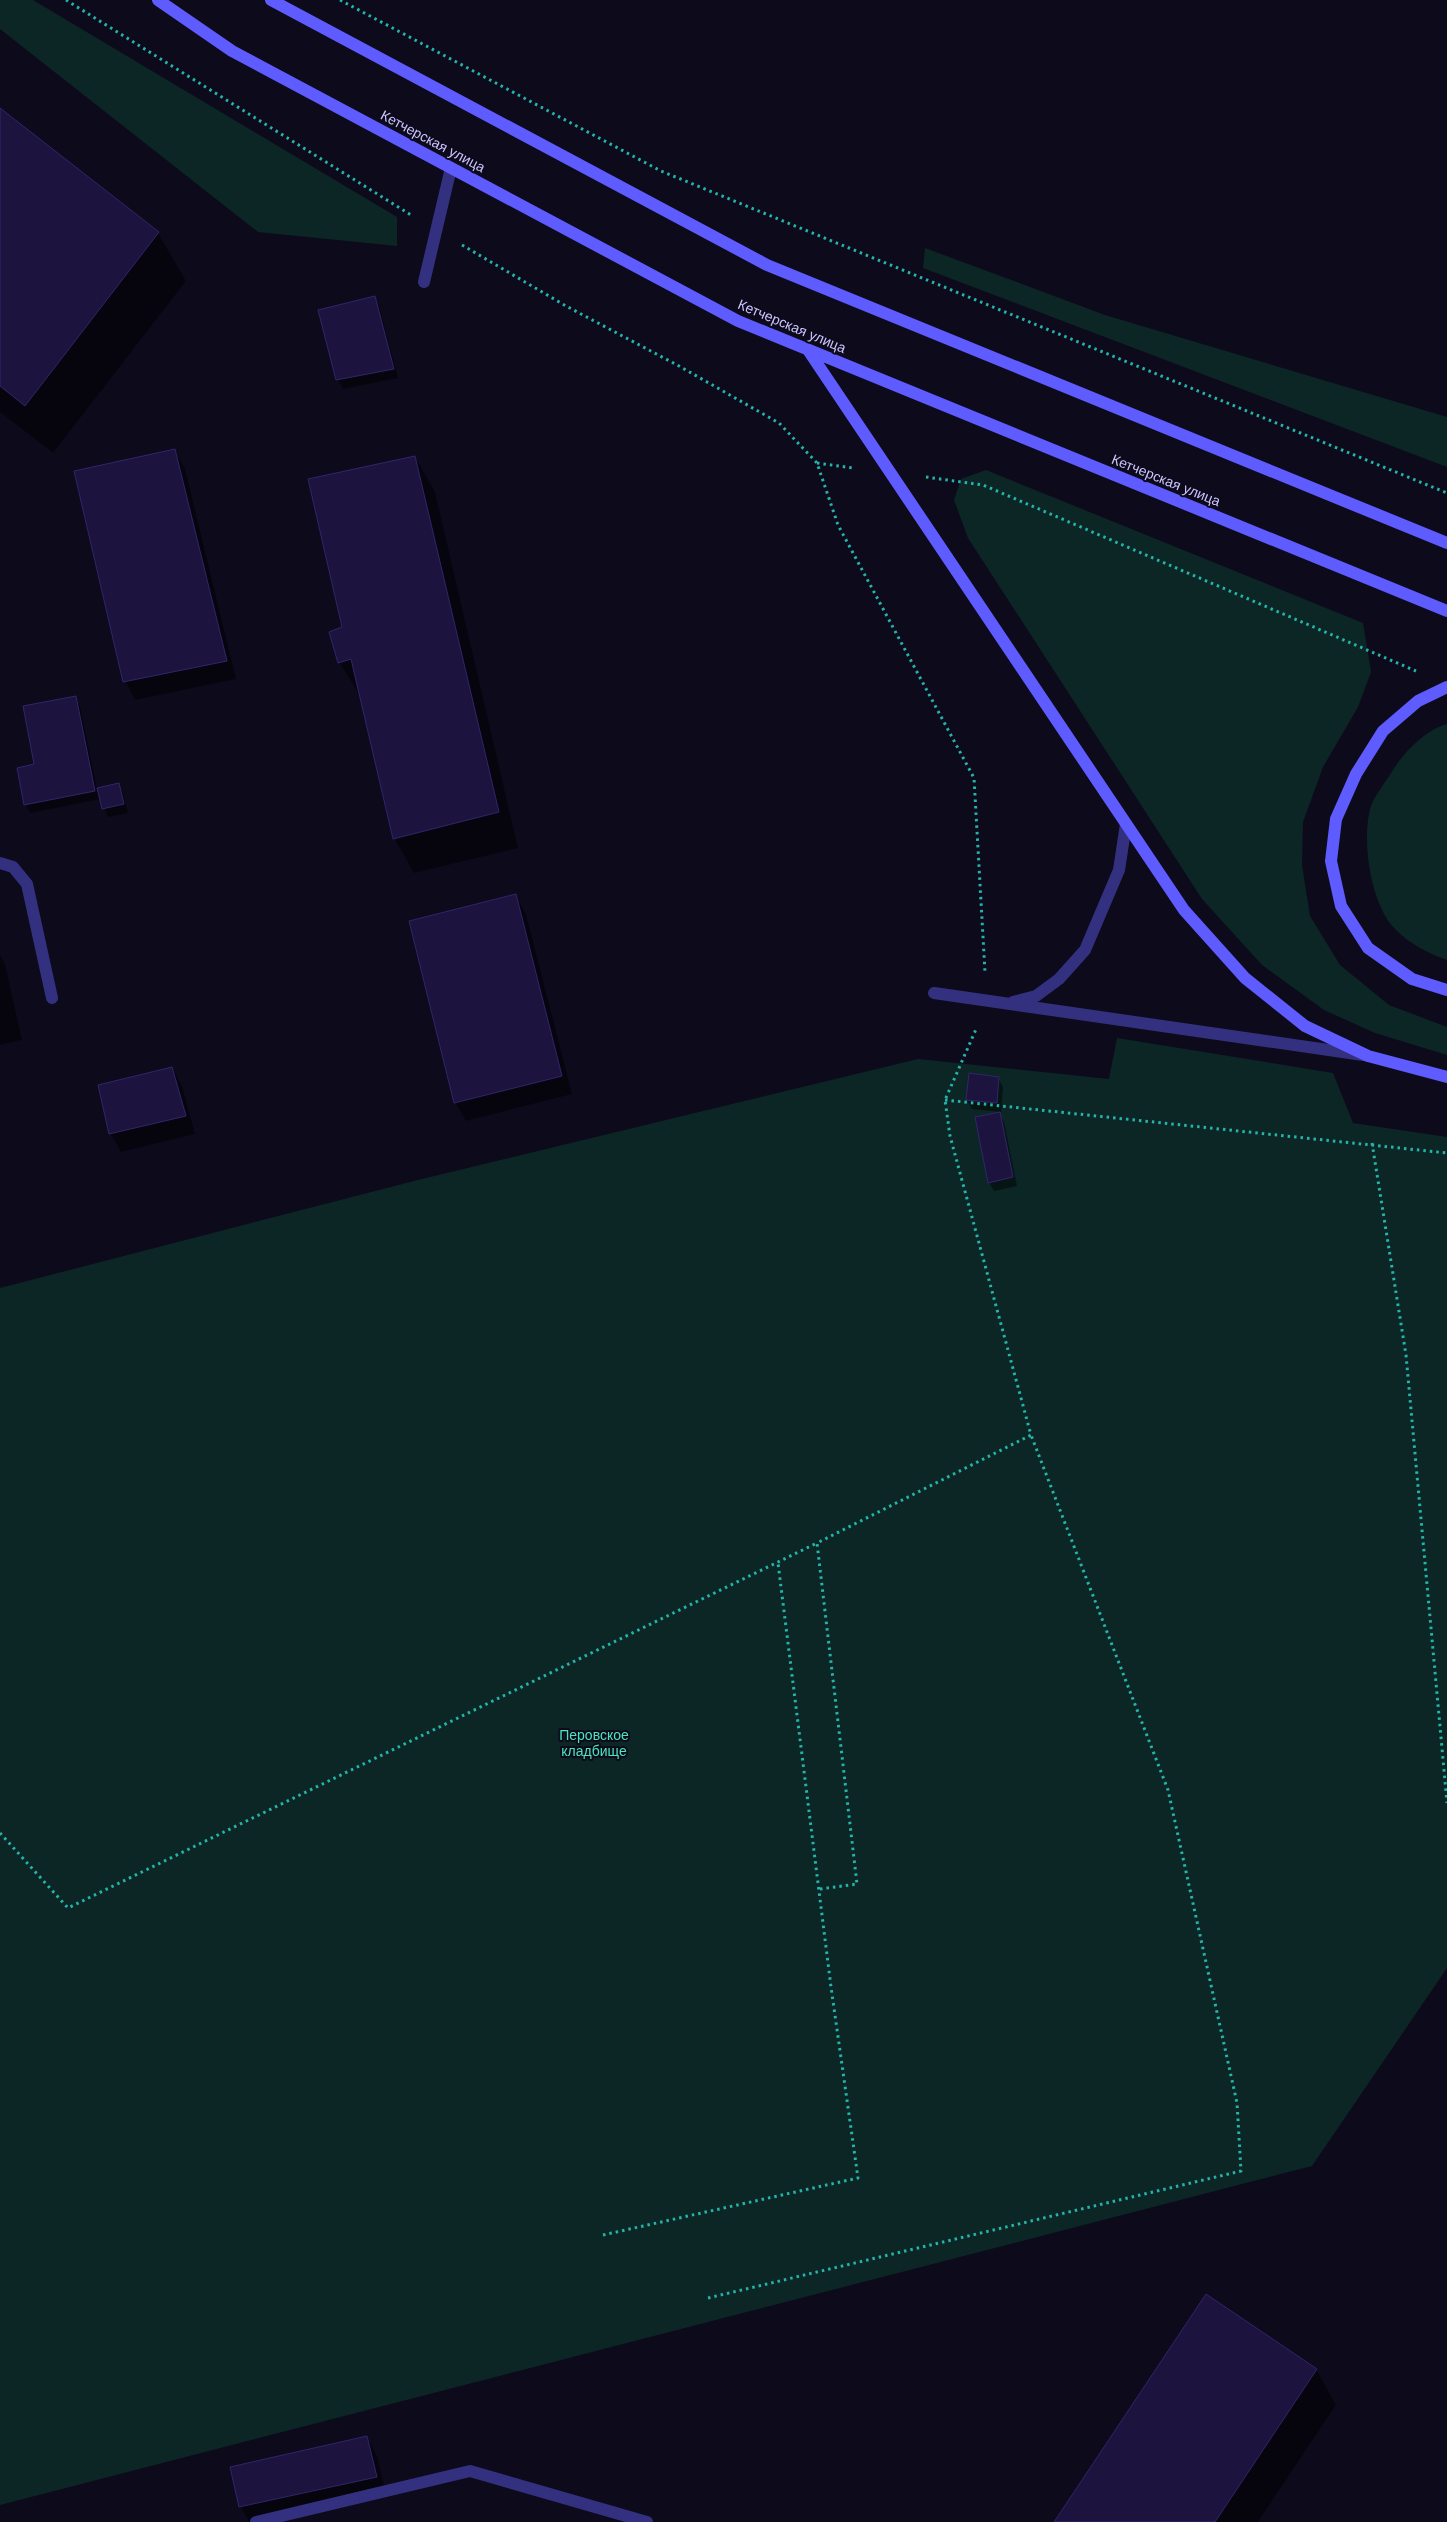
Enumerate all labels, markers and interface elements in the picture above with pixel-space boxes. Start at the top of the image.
street label: Кетчерская улица [378,107,488,175]
street label: Кетчерская улица [736,296,849,356]
street label: Кетчерская улица [1109,451,1223,509]
park label: Перовское кладбище [559,1727,629,1759]

